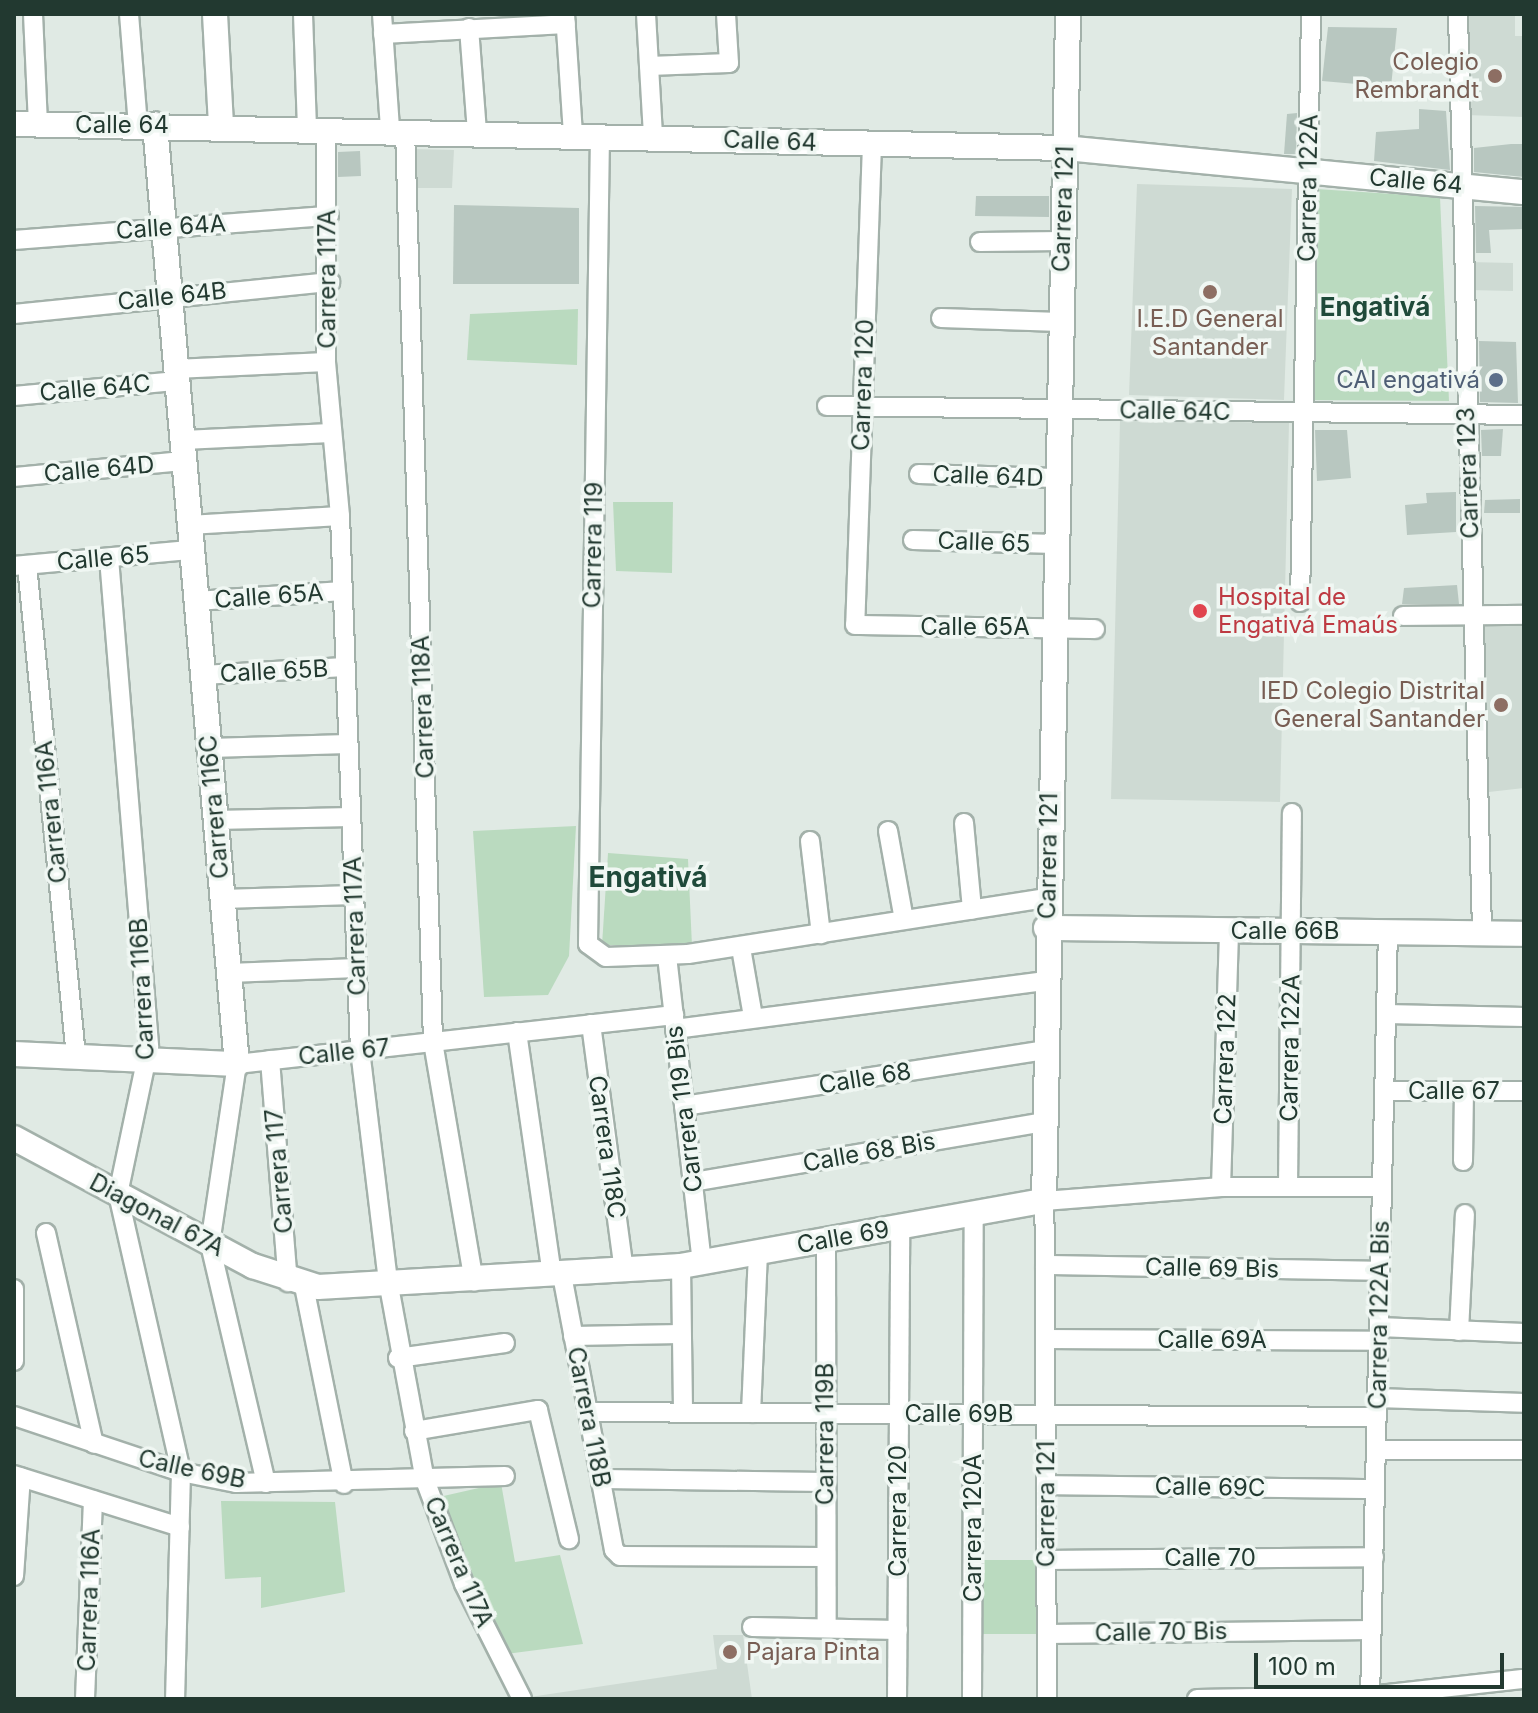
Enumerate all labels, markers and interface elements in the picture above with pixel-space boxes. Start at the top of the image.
place label: Colegio Rembrandt [1355,48,1479,104]
marker: Colegio Rembrandt [1486,67,1504,85]
street label: Calle 64 [75,111,169,139]
street label: Carrera 122A [1292,114,1324,262]
street label: Calle 64 [723,125,817,157]
street label: Carrera 121 [1046,145,1080,273]
street label: Calle 64 [1368,163,1464,199]
street label: Calle 64A [115,209,227,245]
street label: Carrera 117A [313,209,341,349]
street label: Calle 64B [116,276,228,316]
marker: I.E.D General Santander [1201,283,1219,301]
district label: Engativá [1320,291,1430,323]
place label: I.E.D General Santander [1136,305,1284,361]
street label: Carrera 120 [846,319,880,451]
place label: CAI engativá [1336,366,1480,394]
street label: Calle 64C [38,369,152,407]
marker: CAI engativá [1487,371,1505,389]
street label: Calle 64C [1119,396,1231,426]
street label: Carrera 123 [1451,407,1485,539]
street label: Calle 64D [42,450,156,488]
street label: Calle 64D [932,460,1044,492]
street label: Carrera 119 [577,481,609,609]
street label: Calle 65 [937,526,1031,558]
street label: Calle 65 [55,540,151,576]
street label: Calle 65A [213,578,325,614]
place label: Hospital de Engativá Emaús [1218,583,1398,639]
marker: Hospital de Engativá Emaús [1189,600,1211,622]
street label: Calle 65A [920,613,1030,641]
street label: Carrera 118A [406,635,440,779]
street label: Calle 65B [219,654,329,688]
place label: IED Colegio Distrital General Santander [1261,677,1485,733]
marker: IED Colegio Distrital General Santander [1492,696,1510,714]
street label: Carrera 116C [193,734,235,880]
street label: Carrera 116A [29,739,73,885]
street label: Carrera 121 [1032,793,1064,919]
street label: Carrera 117A [338,856,372,996]
district label: Engativá [588,860,708,894]
street label: Carrera 116B [124,917,160,1061]
street label: Calle 66B [1231,917,1339,945]
street label: Carrera 122A [1274,974,1306,1122]
street label: Carrera 122 [1208,993,1242,1125]
street label: Carrera 119 Bis [659,1024,709,1194]
street label: Calle 67 [297,1033,391,1071]
street label: Calle 68 [817,1056,913,1100]
street label: Carrera 118C [583,1074,631,1220]
street label: Calle 67 [1408,1077,1500,1105]
street label: Carrera 117 [259,1107,299,1235]
street label: Calle 68 Bis [800,1126,938,1178]
street label: Diagonal 67A [85,1167,229,1263]
street label: Calle 69 [795,1215,891,1259]
street label: Carrera 122A Bis [1363,1220,1395,1410]
street label: Calle 69 Bis [1145,1252,1279,1284]
street label: Calle 69A [1157,1326,1267,1354]
street label: Carrera 118B [561,1344,617,1490]
street label: Carrera 119B [811,1363,839,1505]
street label: Calle 69B [905,1400,1013,1428]
street label: Carrera 121 [1032,1441,1060,1567]
street label: Calle 69B [136,1444,248,1494]
street label: Carrera 120 [884,1445,912,1577]
street label: Carrera 120A [959,1454,987,1602]
street label: Calle 69C [1154,1472,1266,1502]
street label: Carrera 117A [419,1492,499,1632]
street label: Carrera 116A [72,1528,106,1672]
street label: Calle 70 [1164,1544,1256,1572]
street label: Calle 70 Bis [1094,1616,1228,1648]
scale bar [1258,1637,1508,1687]
place label: Pajara Pinta [746,1638,880,1666]
marker: Pajara Pinta [721,1643,739,1661]
text: 100 m [1268,1652,1336,1681]

